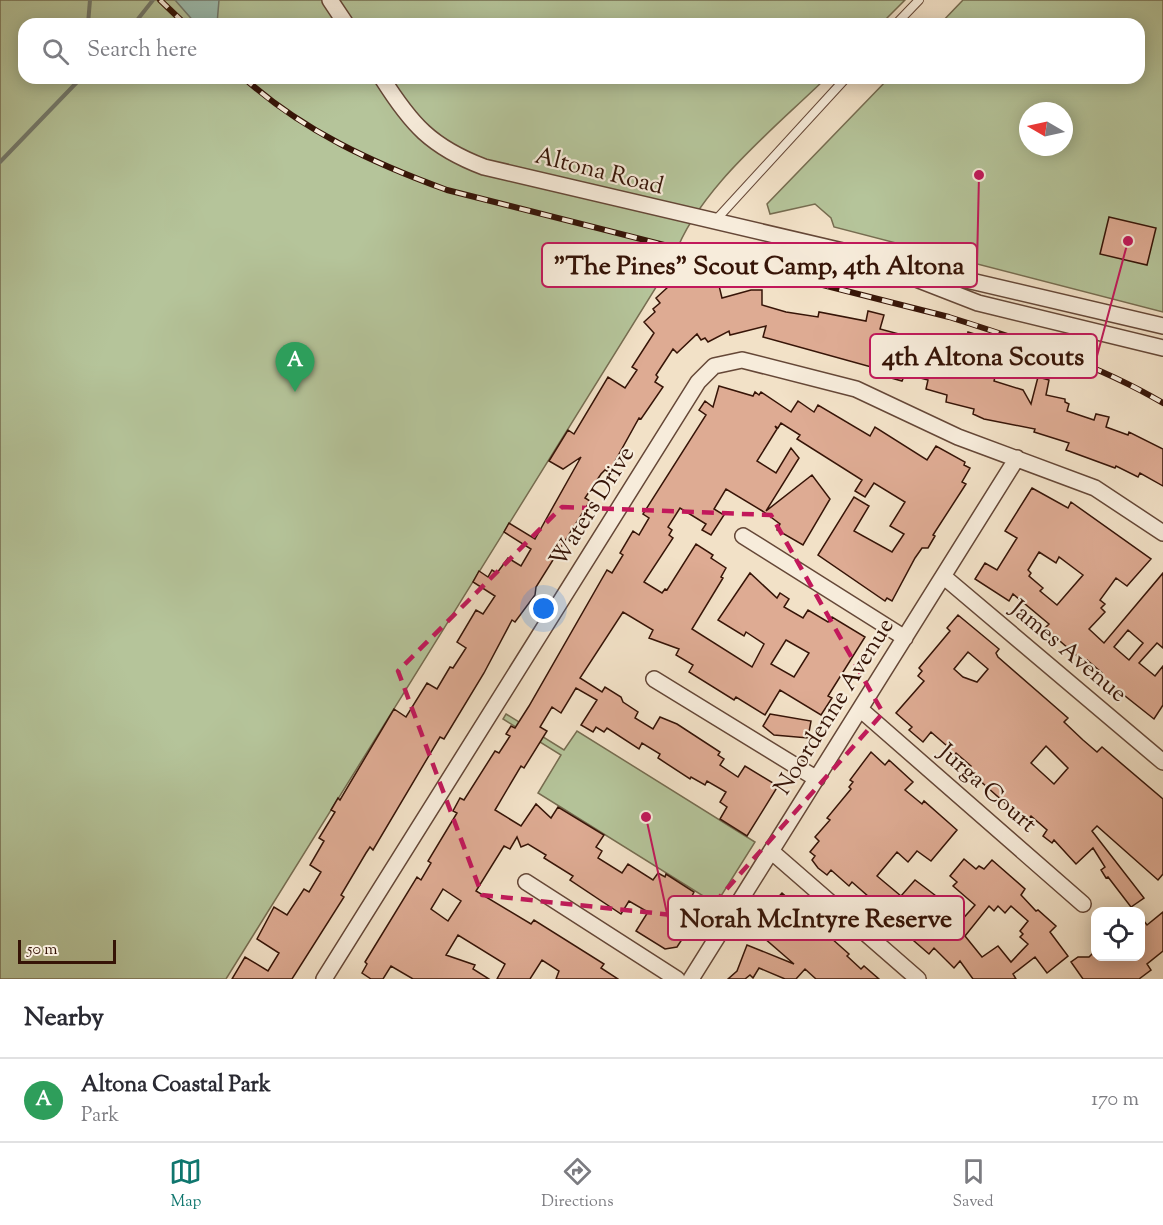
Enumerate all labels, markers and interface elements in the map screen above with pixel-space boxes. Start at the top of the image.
search box [18,18,1145,84]
icon: search [39,35,72,68]
text: Search here [87,35,197,67]
north arrow [1019,102,1073,156]
street label: Altona Road [531,140,667,205]
callout: "The Pines" Scout Camp, 4th Altona [542,243,977,287]
text: "The Pines" Scout Camp, 4th Altona [553,249,965,286]
callout: 4th Altona Scouts [870,334,1097,378]
text: 4th Altona Scouts [881,340,1084,377]
pin: A [276,342,314,392]
street label: Waters Drive [542,440,644,574]
street label: James Avenue [1001,592,1134,711]
your location [529,594,558,623]
street label: Noordenne Avenue [767,612,903,802]
street label: Jurga Court [929,735,1044,841]
callout: Norah McIntyre Reserve [668,896,964,940]
text: Norah McIntyre Reserve [680,902,952,939]
map controls [1091,907,1145,961]
button: locate [1091,907,1145,961]
scale bar [18,937,116,964]
text: 50 m [27,939,58,962]
text: Nearby [24,1000,104,1037]
text: Altona Coastal Park [81,1070,271,1102]
text: A [35,1086,52,1115]
text: 170 m [1091,1086,1139,1115]
text: Park [81,1102,119,1131]
tab: Map [169,1155,202,1214]
tab: Directions [541,1155,614,1214]
tab: Saved [952,1155,994,1214]

